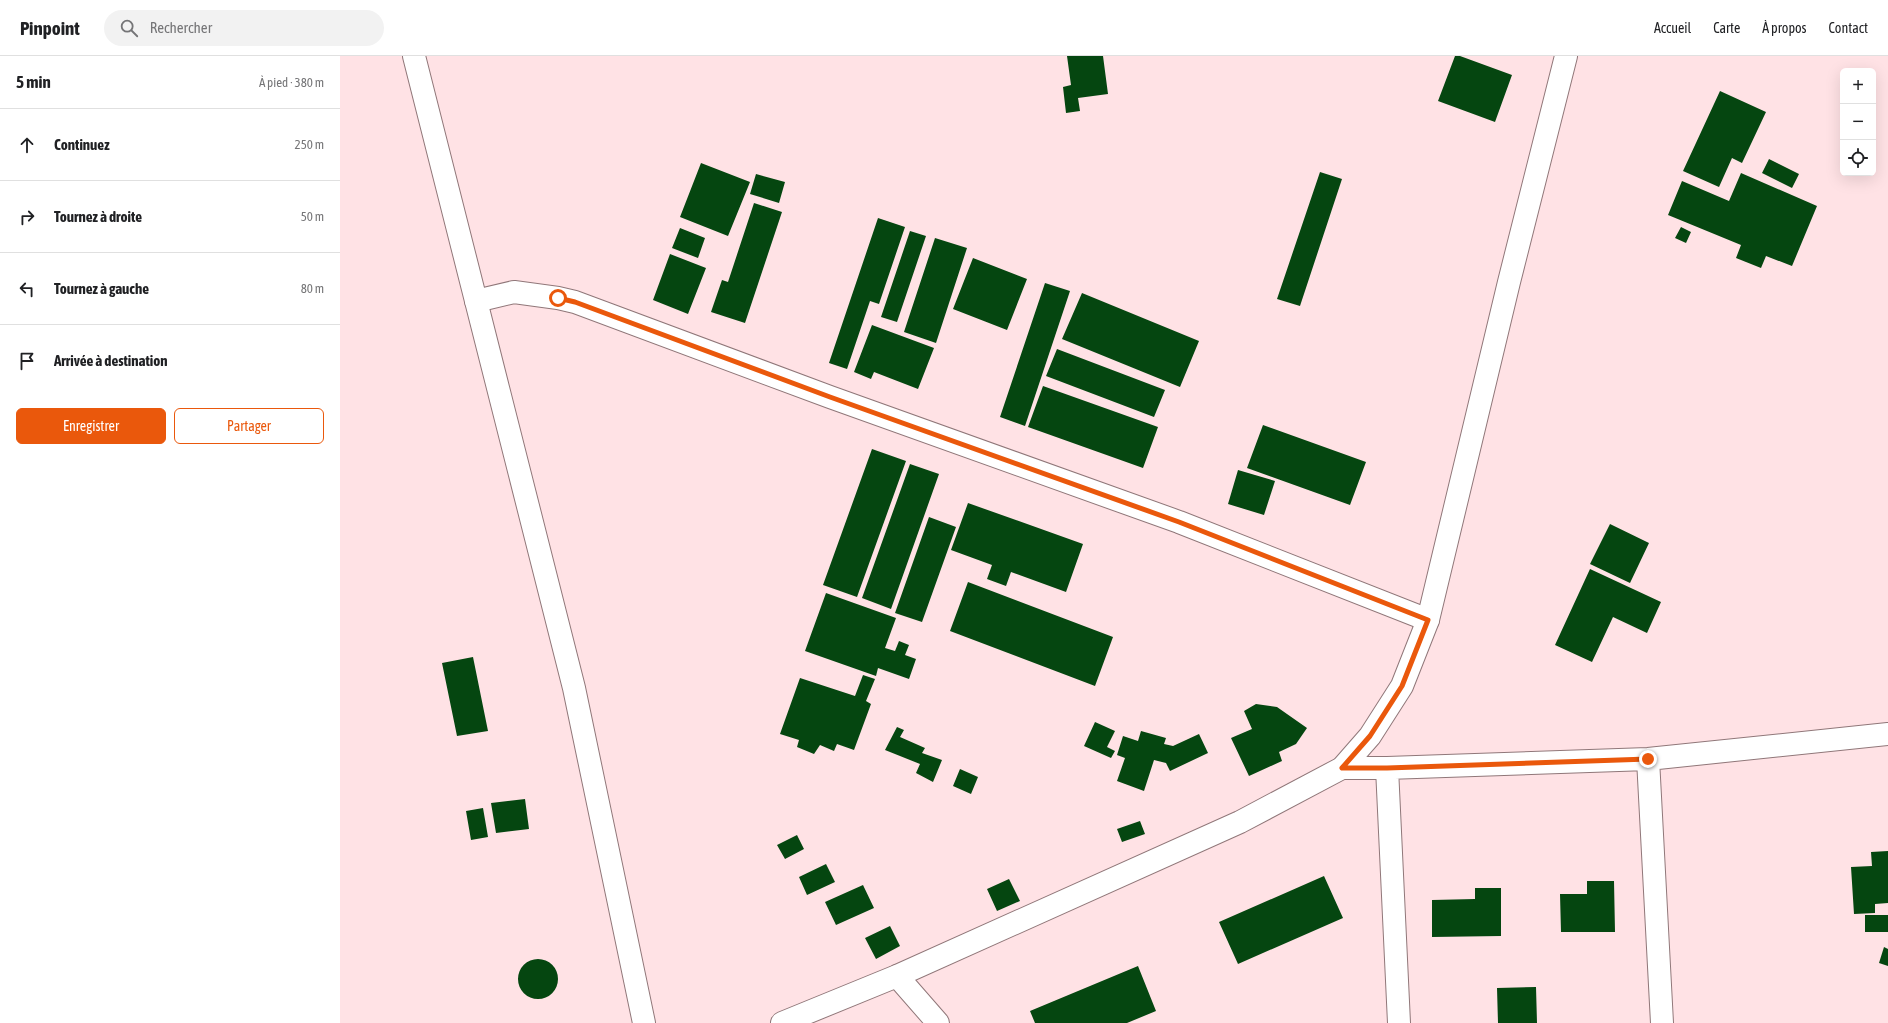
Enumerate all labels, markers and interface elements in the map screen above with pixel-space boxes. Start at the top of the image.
search box [104,10,384,46]
text: Pinpoint [20,17,80,39]
icon: search [118,17,140,39]
text: Rechercher [150,19,212,36]
text: Accueil [1654,20,1691,36]
text: Carte [1713,20,1740,36]
text: À propos [1762,20,1807,36]
text: Contact [1829,20,1868,36]
map controls [1840,68,1876,176]
button: + [1840,68,1876,104]
text: 5 min [16,72,51,92]
text: À pied · 380 m [259,75,324,90]
button: − [1840,104,1876,140]
icon: ahead [16,134,38,156]
text: Continuez [54,136,110,153]
text: 250 m [295,137,324,152]
button: locate [1840,140,1876,176]
icon: right [16,206,38,228]
text: Tournez à droite [54,208,142,225]
text: 50 m [301,209,324,224]
icon: left [16,278,38,300]
text: Tournez à gauche [54,280,149,297]
text: 80 m [301,281,324,296]
route start [549,289,567,307]
icon: arrive [16,350,38,372]
text: Arrivée à destination [54,352,168,369]
button: Enregistrer [16,408,166,444]
button: Partager [174,408,324,444]
route end [1639,750,1657,768]

